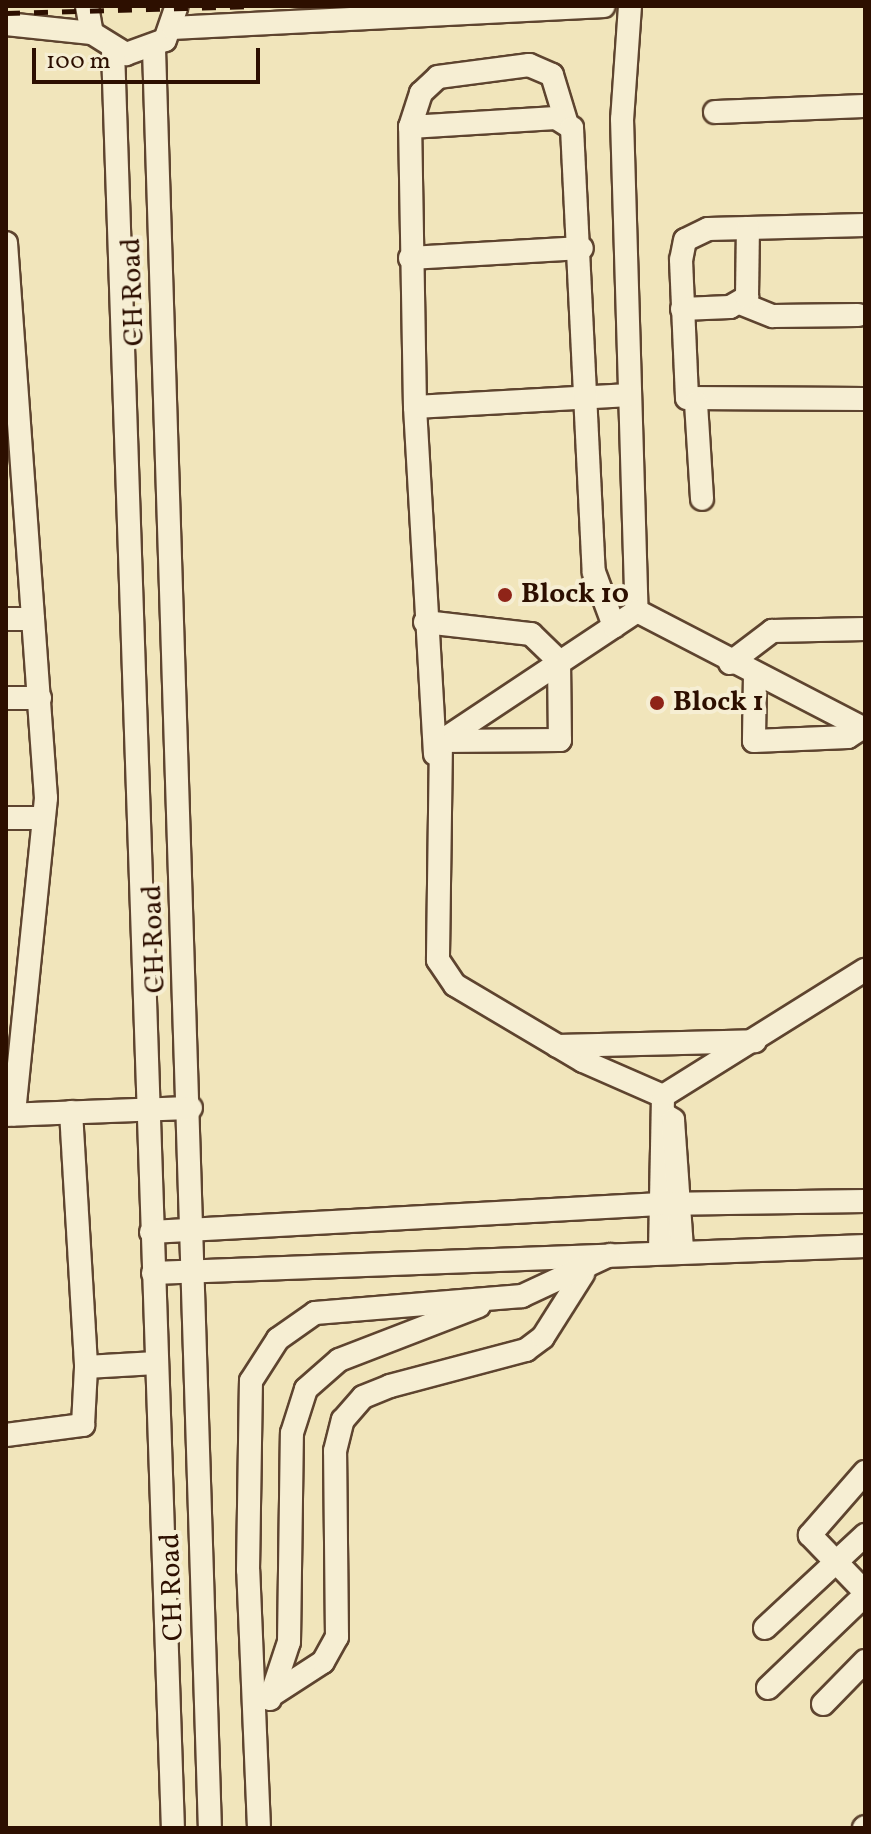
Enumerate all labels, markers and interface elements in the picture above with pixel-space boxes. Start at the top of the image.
scale bar [36,32,264,82]
text: 100 m [46,45,111,79]
street label: CH Road [115,237,153,347]
place label: Block 10 [521,578,629,612]
marker: Block 10 [496,586,514,604]
place label: Block 1 [673,686,764,720]
marker: Block 1 [648,694,666,712]
street label: CH Road [136,884,174,994]
street label: CH Road [154,1532,192,1642]

